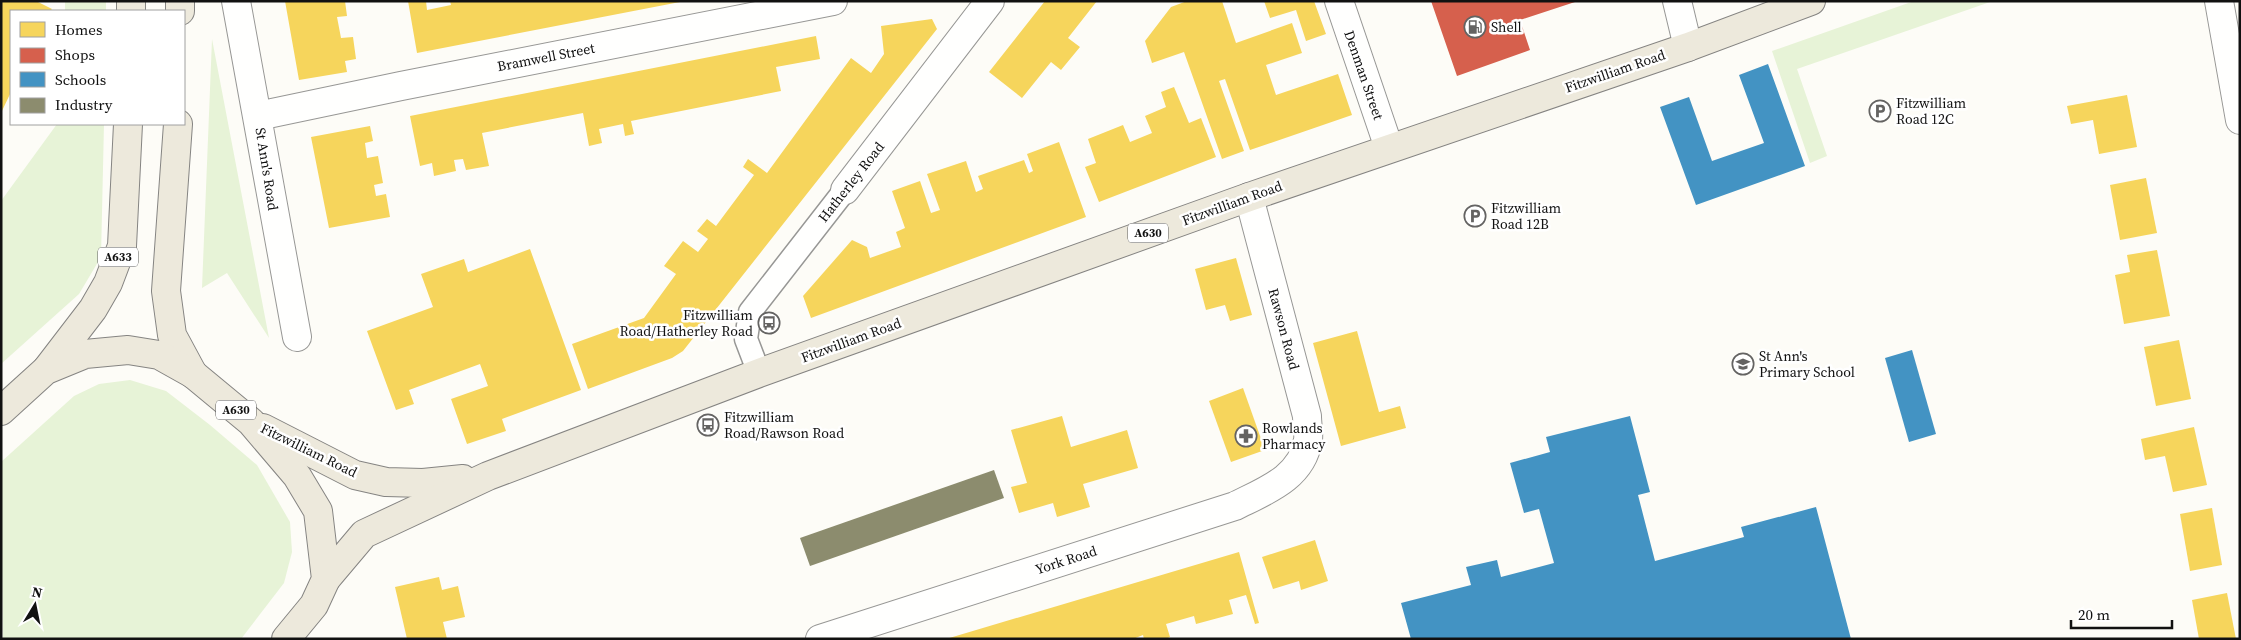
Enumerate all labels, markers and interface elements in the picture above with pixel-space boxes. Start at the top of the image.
legend [10,10,185,125]
fuel station icon: Shell [1463,15,1487,39]
place label: Shell [1491,17,1522,37]
text: Homes [55,19,102,40]
street label: Denman Street [1339,28,1389,123]
street label: Bramwell Street [495,38,597,76]
text: Shops [55,44,95,65]
street label: Fitzwilliam Road [1562,44,1668,98]
text: Schools [55,69,106,90]
place label: Fitzwilliam Road 12C [1896,93,1966,129]
text: Industry [55,94,113,115]
parking icon: Fitzwilliam Road 12C [1868,99,1892,123]
street label: St Ann's Road [251,126,283,212]
street label: Hatherley Road [813,138,889,226]
street label: Fitzwilliam Road [1179,176,1285,230]
place label: Fitzwilliam Road 12B [1491,198,1561,234]
parking icon: Fitzwilliam Road 12B [1463,204,1487,228]
road number: A630 [1128,224,1168,242]
road number: A633 [98,248,138,266]
street label: Rawson Road [1264,286,1305,372]
place label: Fitzwilliam Road/Hatherley Road [620,305,753,341]
bus stop icon: Fitzwilliam Road/Hatherley Road [757,311,781,335]
street label: Fitzwilliam Road [798,313,904,367]
place label: St Ann's Primary School [1759,346,1855,382]
school or university icon: St Ann's Primary School [1731,352,1755,376]
road number: A630 [216,400,256,420]
place label: Fitzwilliam Road/Rawson Road [724,407,844,443]
bus stop icon: Fitzwilliam Road/Rawson Road [696,413,720,437]
street label: Fitzwilliam Road [257,418,361,482]
place label: Rowlands Pharmacy [1262,418,1326,454]
pharmacy icon: Rowlands Pharmacy [1234,424,1258,448]
street label: York Road [1033,541,1099,579]
north arrow [10,580,60,630]
text: N [30,581,44,603]
scale bar [2071,598,2172,630]
text: 20 m [2078,604,2110,625]

